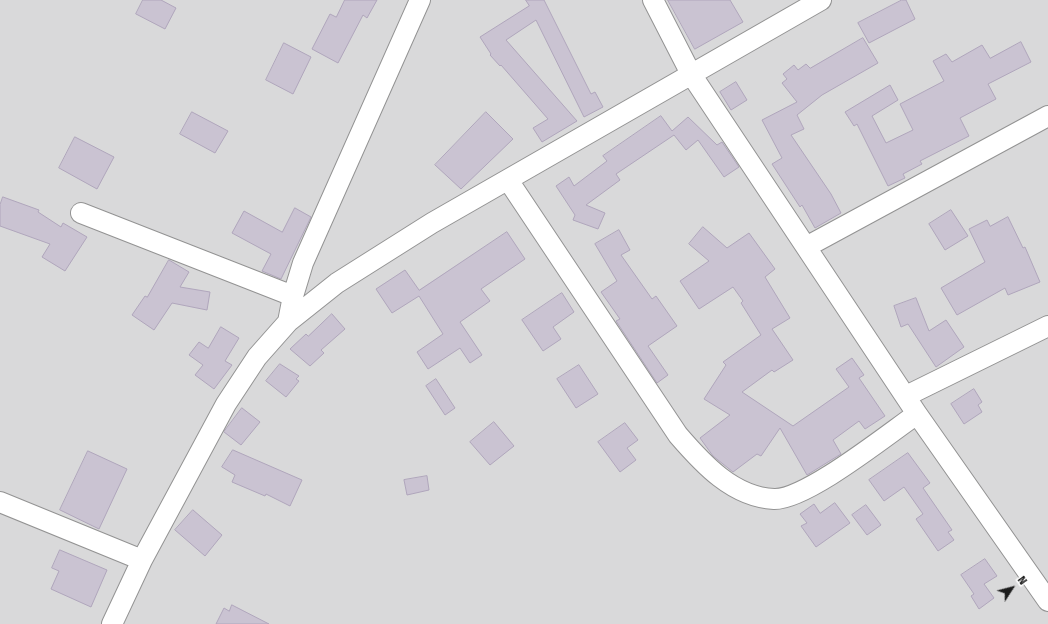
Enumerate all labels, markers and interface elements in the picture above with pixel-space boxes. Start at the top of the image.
north arrow [992,568,1032,608]
text: N [1015,574,1030,587]

